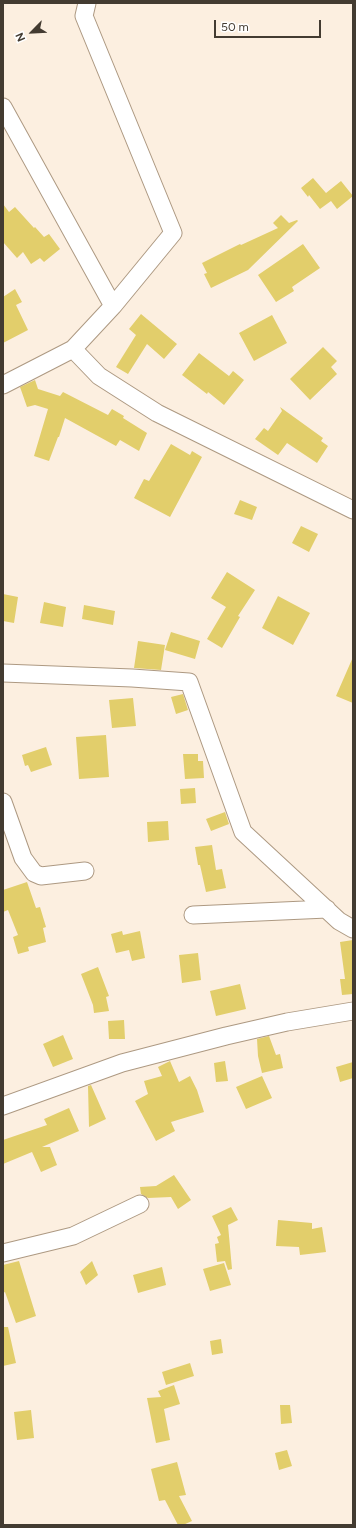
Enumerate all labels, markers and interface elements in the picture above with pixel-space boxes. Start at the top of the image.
north arrow [12,12,52,52]
scale bar [216,12,323,38]
text: 50 m [221,20,249,34]
text: N [13,31,28,44]

